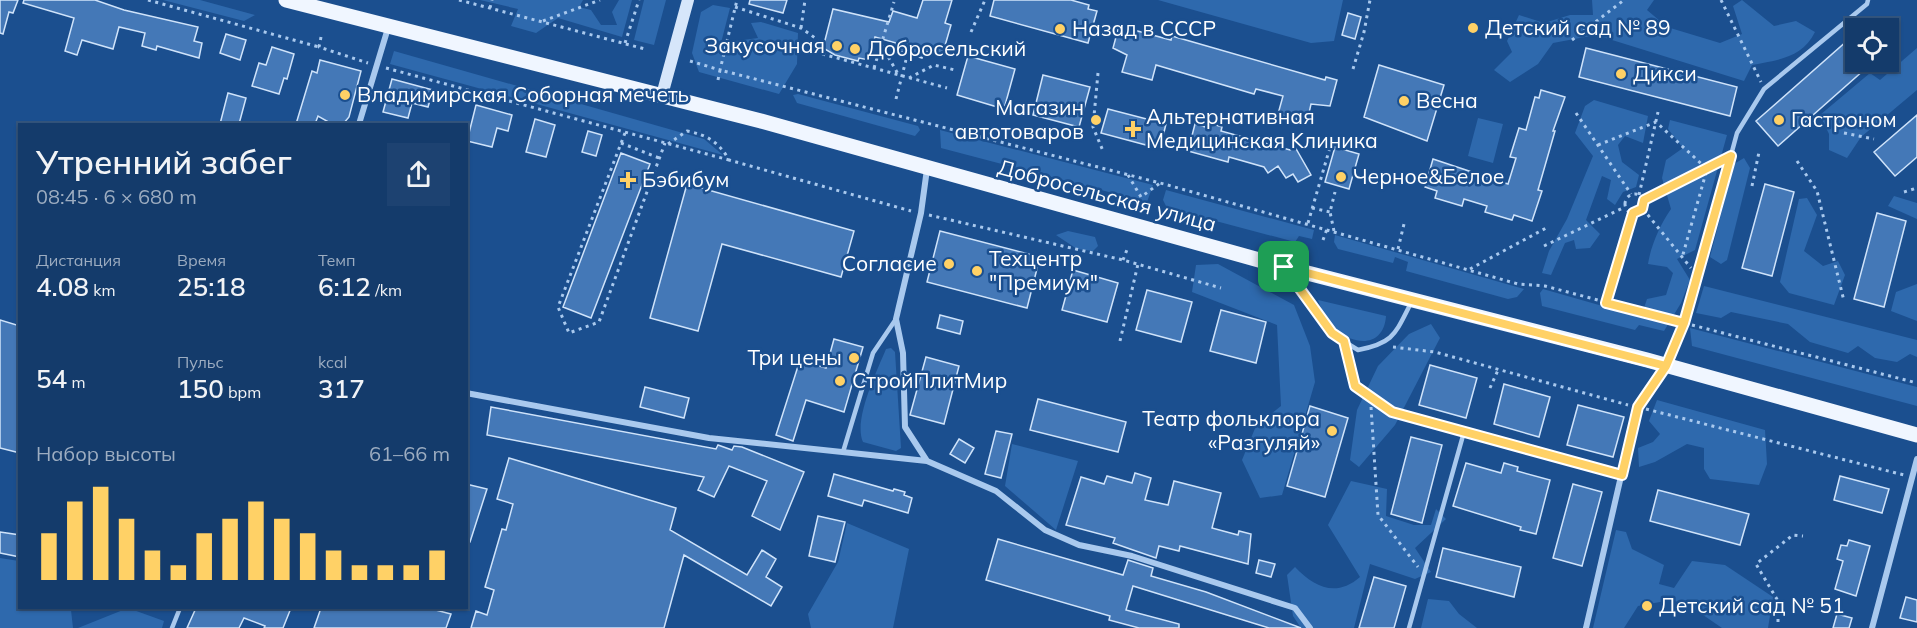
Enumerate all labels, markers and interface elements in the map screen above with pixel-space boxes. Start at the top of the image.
place label: Детский сад № 89 [1485,14,1671,40]
place label: Назад в СССР [1072,15,1216,41]
map controls [1845,18,1899,72]
button: locate [1845,18,1899,72]
marker: Детский сад № 89 [1466,21,1480,35]
marker: Назад в СССР [1053,22,1067,36]
place label: Закусочная [704,32,825,58]
place label: Добросельский [867,35,1026,61]
marker: Закусочная [830,39,844,53]
marker: Добросельский [848,42,862,56]
place label: Дикси [1633,60,1697,86]
marker: Дикси [1614,67,1628,81]
place label: Владимирская Соборная мечеть [357,81,689,107]
place label: Весна [1416,87,1478,113]
marker: Владимирская Соборная мечеть [338,88,352,102]
place label: Магазин автотоваров [955,94,1084,144]
marker: Весна [1397,94,1411,108]
place label: Альтернативная Mедицинская Kлиника [1146,103,1378,153]
place label: Гастроном [1791,106,1897,132]
marker: Магазин автотоваров [1089,113,1103,127]
marker: Гастроном [1772,113,1786,127]
marker: Альтернативная Mедицинская Kлиника [1124,120,1142,138]
text: Утренний забег [36,141,292,182]
button: share [387,143,450,206]
street label: Добросельская улица [995,153,1219,237]
place label: Черное&Белое [1353,163,1504,189]
place label: Бэбибум [642,166,729,192]
marker: Черное&Белое [1334,170,1348,184]
marker: Бэбибум [619,171,637,189]
text: 08:45 · 6 × 680 m [36,184,197,209]
pin [1258,241,1309,292]
place label: Техцентр "Премиум" [989,245,1098,295]
text: Дистанция [36,250,121,270]
text: Время [177,250,226,270]
text: Темп [318,250,356,270]
place label: Согласие [842,250,937,276]
icon: arrive [1267,250,1300,283]
marker: Согласие [942,257,956,271]
marker: Техцентр "Премиум" [970,264,984,278]
text: 4.08 [36,270,89,303]
text: 25:18 [177,270,246,303]
text: 6:12 [318,270,371,303]
text: km [89,280,115,300]
text: /km [371,280,402,300]
place label: Три цены [747,344,842,370]
marker: Три цены [847,351,861,365]
text: Пульс [177,352,224,372]
text: kcal [318,352,347,372]
text: 54 [36,362,67,395]
place label: СтройПлитМир [852,367,1007,393]
text: m [67,372,85,392]
text: 150 [177,372,224,405]
text: 317 [318,372,365,405]
marker: СтройПлитМир [833,374,847,388]
text: bpm [224,382,261,402]
place label: Театр фольклора «Разгуляй» [1142,405,1320,455]
marker: Театр фольклора «Разгуляй» [1325,424,1339,438]
text: Набор высоты [36,441,176,466]
text: 61–66 m [369,441,450,466]
place label: Детский сад № 51 [1659,592,1845,618]
marker: Детский сад № 51 [1640,599,1654,613]

